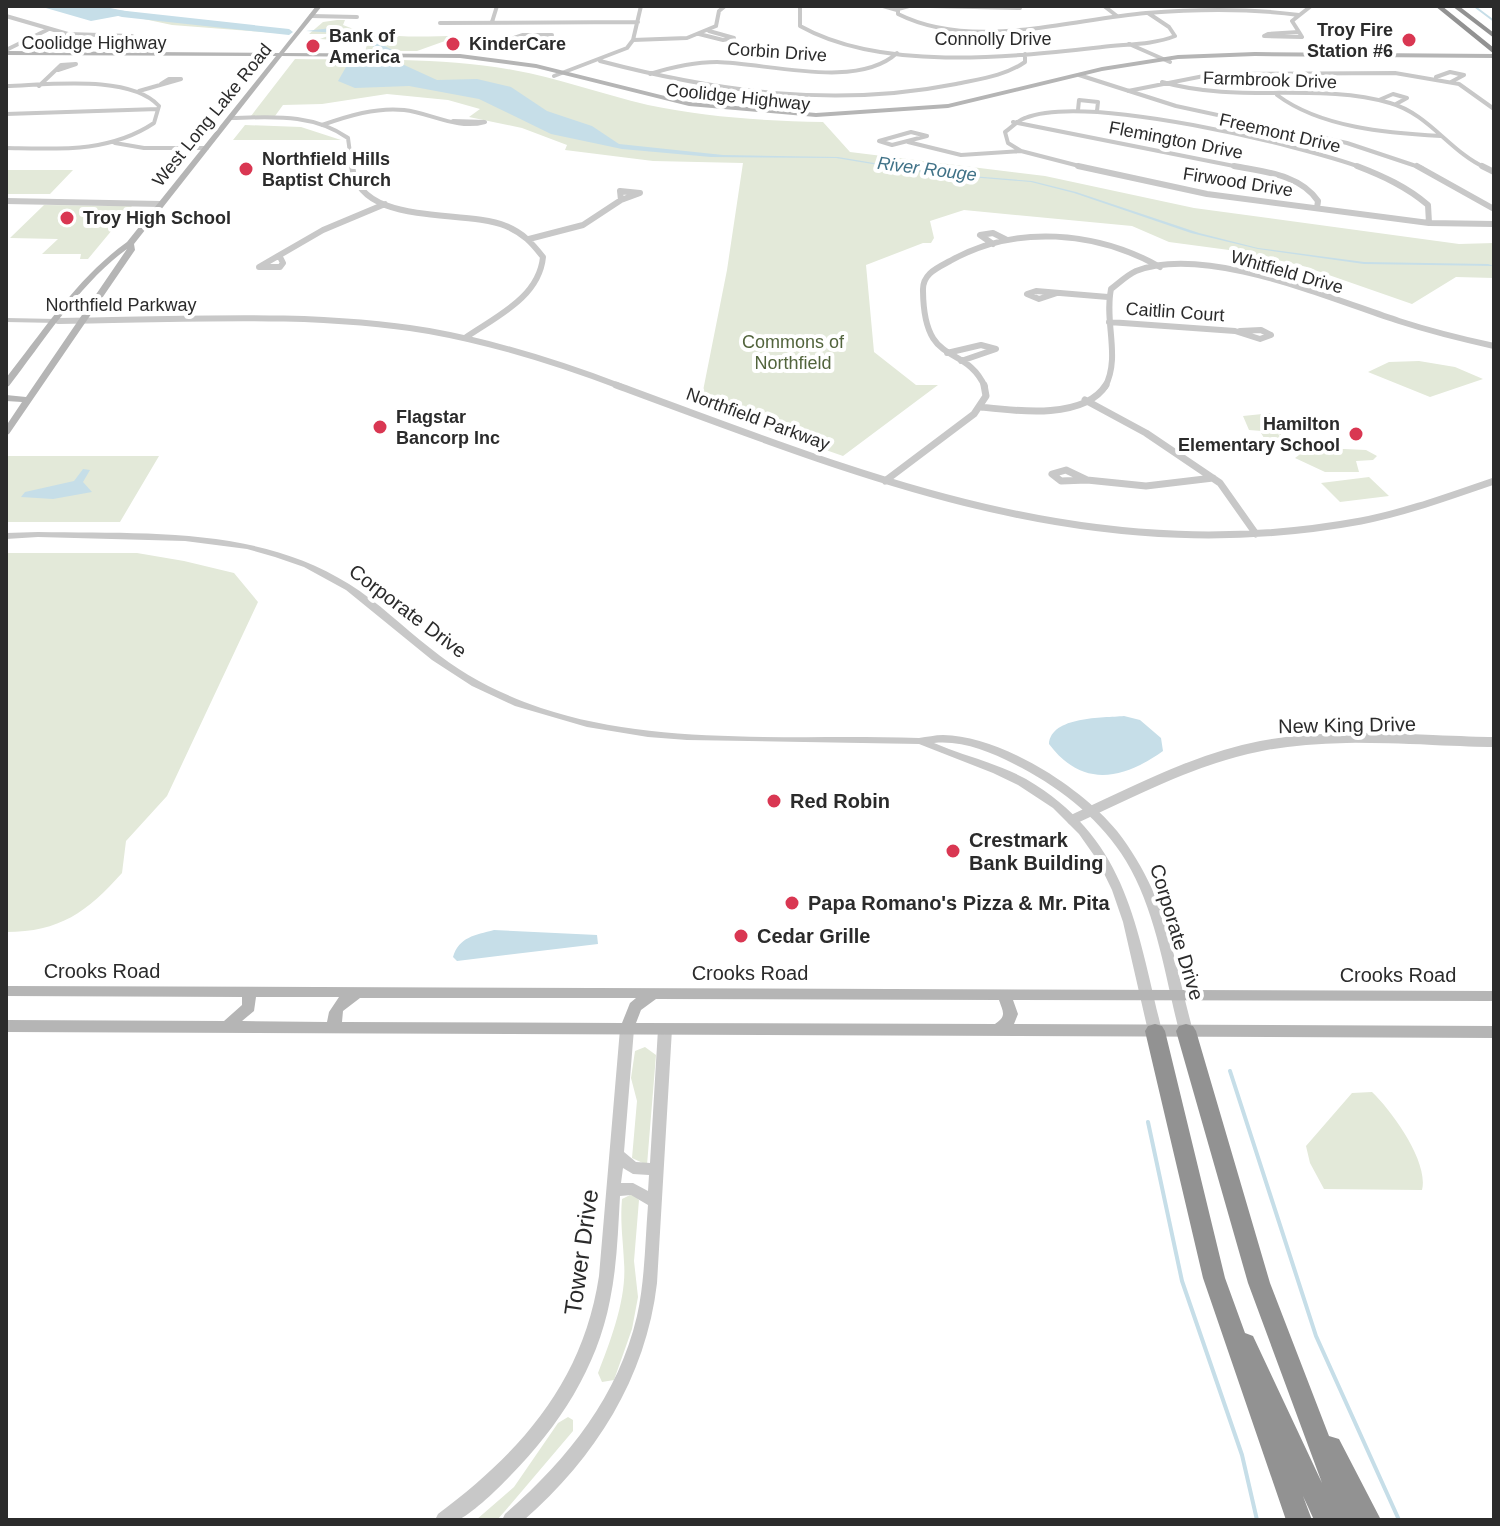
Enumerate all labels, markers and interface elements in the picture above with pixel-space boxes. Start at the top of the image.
place label: Troy Fire Station #6 [1307,20,1393,61]
place label: Bank of America [329,26,401,67]
street label: Connolly Drive [934,29,1052,49]
marker: Troy Fire Station #6 [1400,31,1418,49]
street label: Coolidge Highway [21,33,167,53]
place label: KinderCare [469,34,566,54]
marker: KinderCare [444,35,462,53]
marker: Bank of America [304,37,322,55]
street label: Corbin Drive [726,39,828,65]
street label: West Long Lake Road [148,40,276,190]
street label: Farmbrook Drive [1203,68,1337,92]
street label: Coolidge Highway [665,79,811,115]
street label: Freemont Drive [1217,109,1343,157]
street label: Flemington Drive [1107,117,1245,163]
place label: Northfield Hills Baptist Church [262,149,391,190]
water label: River Rouge [876,153,978,185]
marker: Northfield Hills Baptist Church [237,160,255,178]
street label: Firwood Drive [1182,163,1294,201]
place label: Troy High School [83,208,231,228]
marker: Troy High School [58,209,76,227]
street label: Whitfield Drive [1228,246,1346,298]
street label: Northfield Parkway [45,295,197,315]
street label: Caitlin Court [1125,299,1225,325]
park label: Commons of Northfield [742,332,845,373]
street label: Northfield Parkway [684,384,832,454]
place label: Flagstar Bancorp Inc [396,407,500,448]
place label: Hamilton Elementary School [1178,414,1340,455]
marker: Flagstar Bancorp Inc [371,418,389,436]
marker: Hamilton Elementary School [1347,425,1365,443]
street label: Corporate Drive [345,560,471,662]
street label: New King Drive [1278,713,1416,737]
place label: Red Robin [790,790,890,812]
marker: Red Robin [765,792,783,810]
place label: Crestmark Bank Building [969,829,1103,874]
marker: Crestmark Bank Building [944,842,962,860]
street label: Corporate Drive [1146,861,1208,1003]
place label: Papa Romano's Pizza & Mr. Pita [808,892,1110,914]
marker: Papa Romano's Pizza & Mr. Pita [783,894,801,912]
place label: Cedar Grille [757,925,870,947]
marker: Cedar Grille [732,927,750,945]
street label: Crooks Road [44,960,160,982]
street label: Crooks Road [692,962,808,984]
street label: Crooks Road [1340,964,1456,986]
street label: Tower Drive [559,1187,603,1317]

